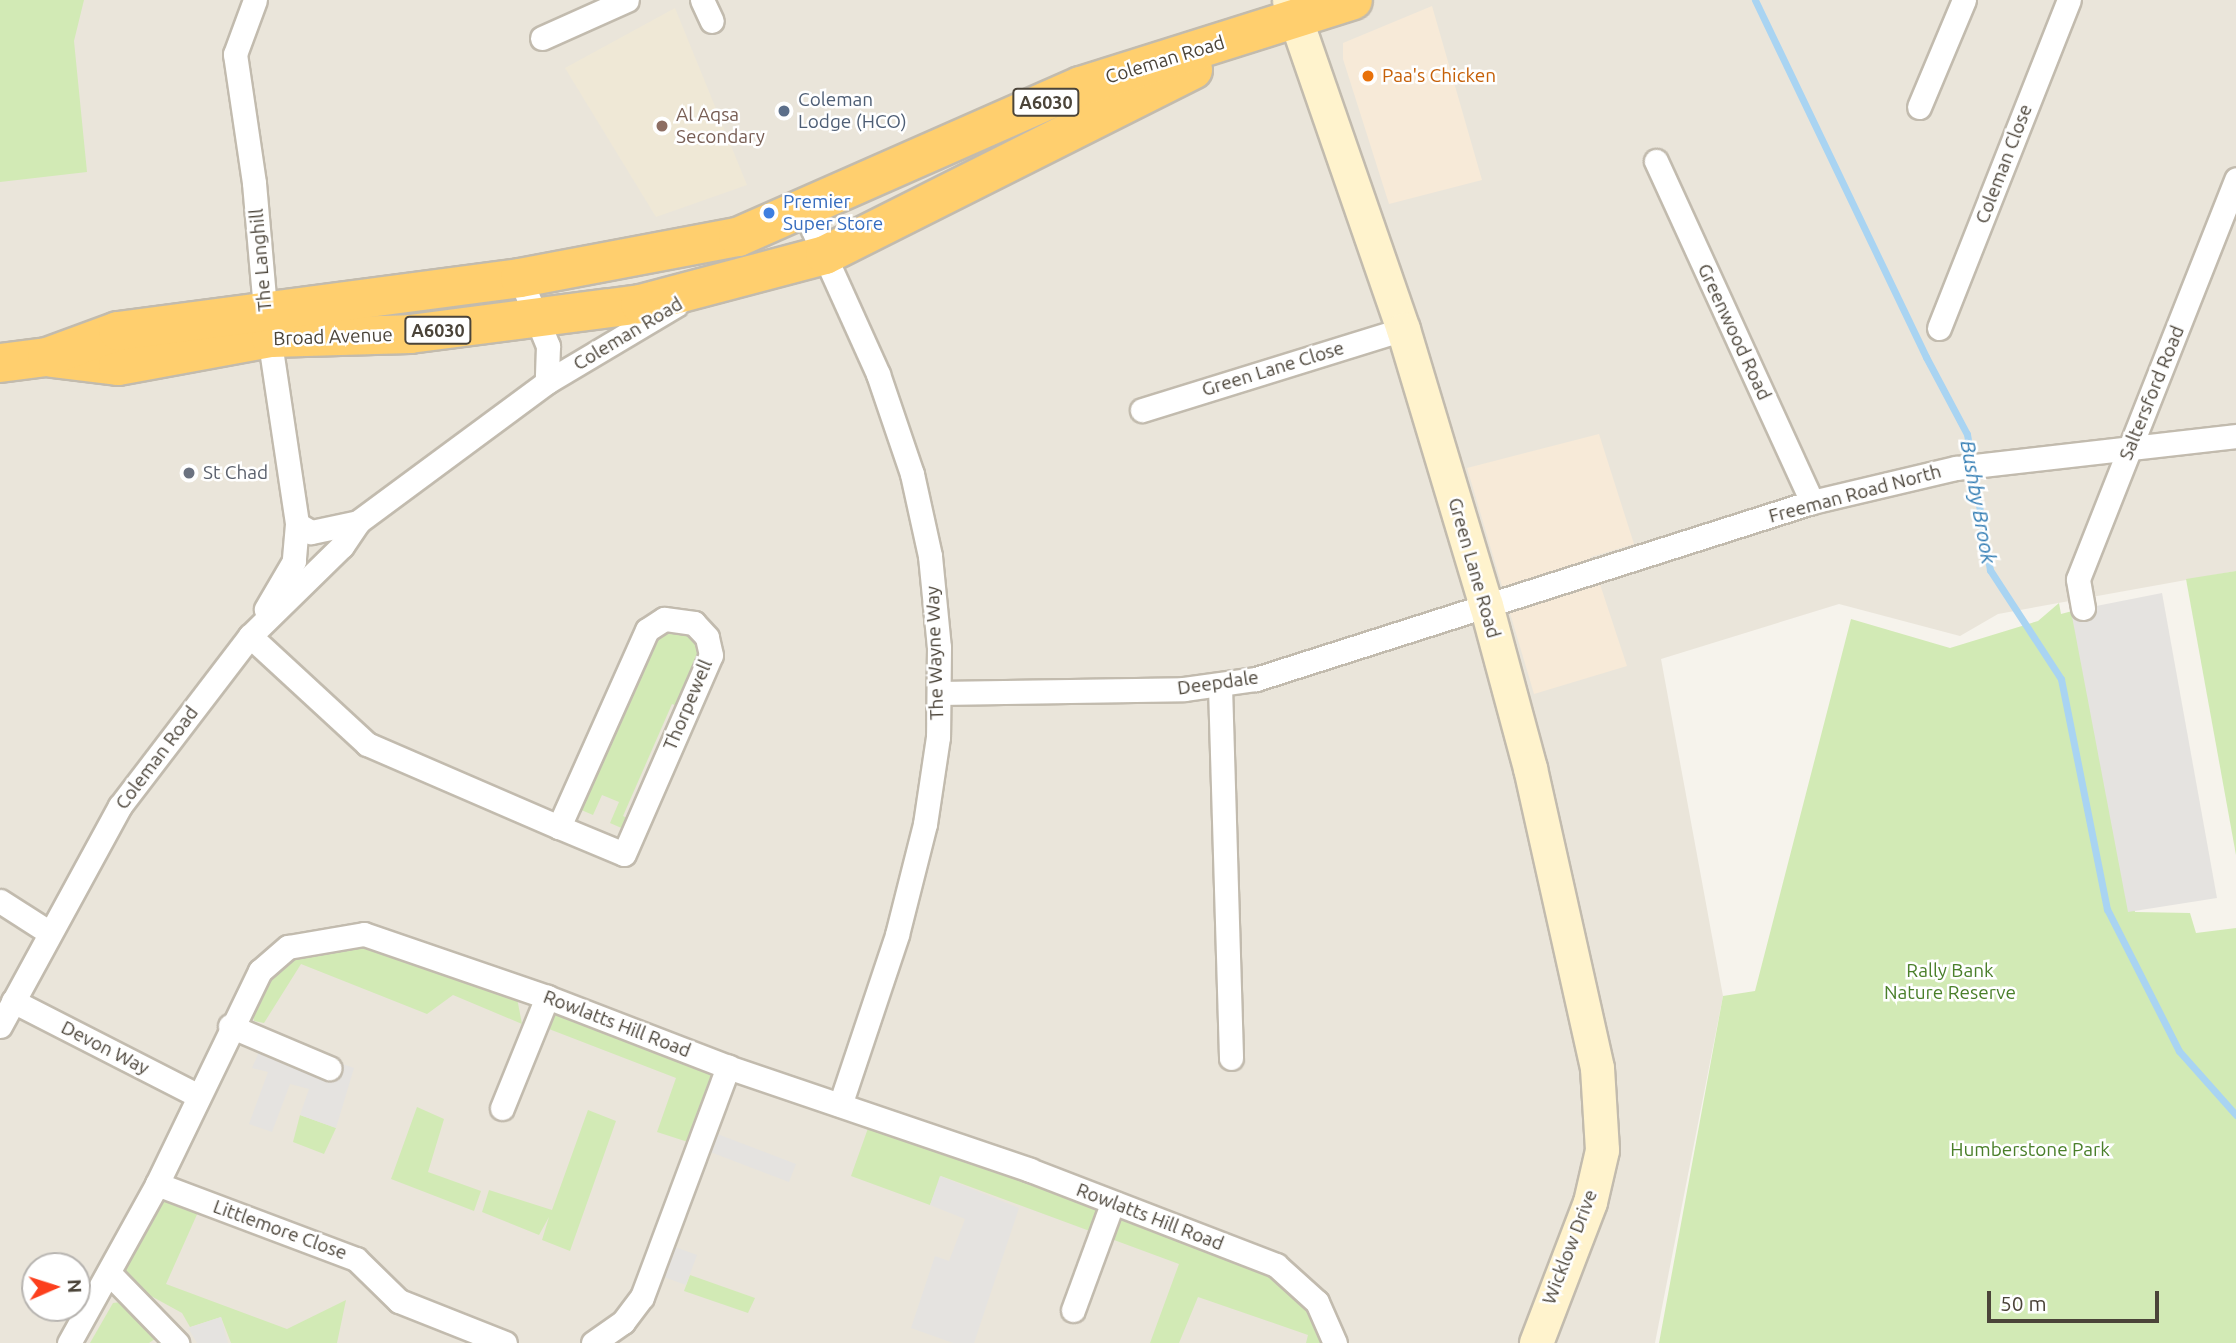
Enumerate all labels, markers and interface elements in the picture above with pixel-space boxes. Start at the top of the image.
street label: Coleman Road [1103,31,1227,89]
place label: Paa's Chicken [1382,65,1496,87]
marker: Paa's Chicken [1360,68,1376,84]
road number: A6030 [1011,88,1081,116]
place label: Coleman Lodge (HCO) [798,89,907,133]
street label: Coleman Close [1971,101,2037,227]
marker: Coleman Lodge (HCO) [776,103,792,119]
place label: Al Aqsa Secondary [676,104,765,148]
marker: Al Aqsa Secondary [654,118,670,134]
place label: Premier Super Store [783,191,883,235]
marker: Premier Super Store [761,205,777,221]
street label: The Langhill [245,208,277,312]
street label: Greenwood Road [1692,260,1776,404]
street label: Coleman Road [569,292,687,376]
road number: A6030 [403,316,473,344]
street label: Saltersford Road [2115,323,2189,463]
street label: Broad Avenue [273,324,393,350]
street label: Green Lane Close [1199,337,1347,401]
water label: Bushby Brook [1956,438,2002,566]
street label: Freeman Road North [1766,460,1944,528]
place label: St Chad [203,462,268,484]
marker: St Chad [181,465,197,481]
street label: Green Lane Road [1443,495,1505,641]
street label: The Wayne Way [921,586,949,720]
street label: Thorpewell [659,656,717,754]
street label: Deepdale [1176,666,1260,700]
street label: Coleman Road [111,702,203,814]
park label: Rally Bank Nature Reserve [1884,960,2016,1004]
street label: Rowlatts Hill Road [540,985,694,1063]
street label: Devon Way [57,1016,153,1080]
park label: Humberstone Park [1950,1139,2110,1161]
street label: Rowlatts Hill Road [1073,1178,1227,1256]
street label: Wicklow Drive [1538,1186,1602,1308]
street label: Littlemore Close [210,1195,350,1265]
north arrow [21,1252,91,1322]
scale bar [1991,1276,2162,1320]
text: N [64,1278,86,1294]
text: 50 m [2000,1291,2047,1315]

